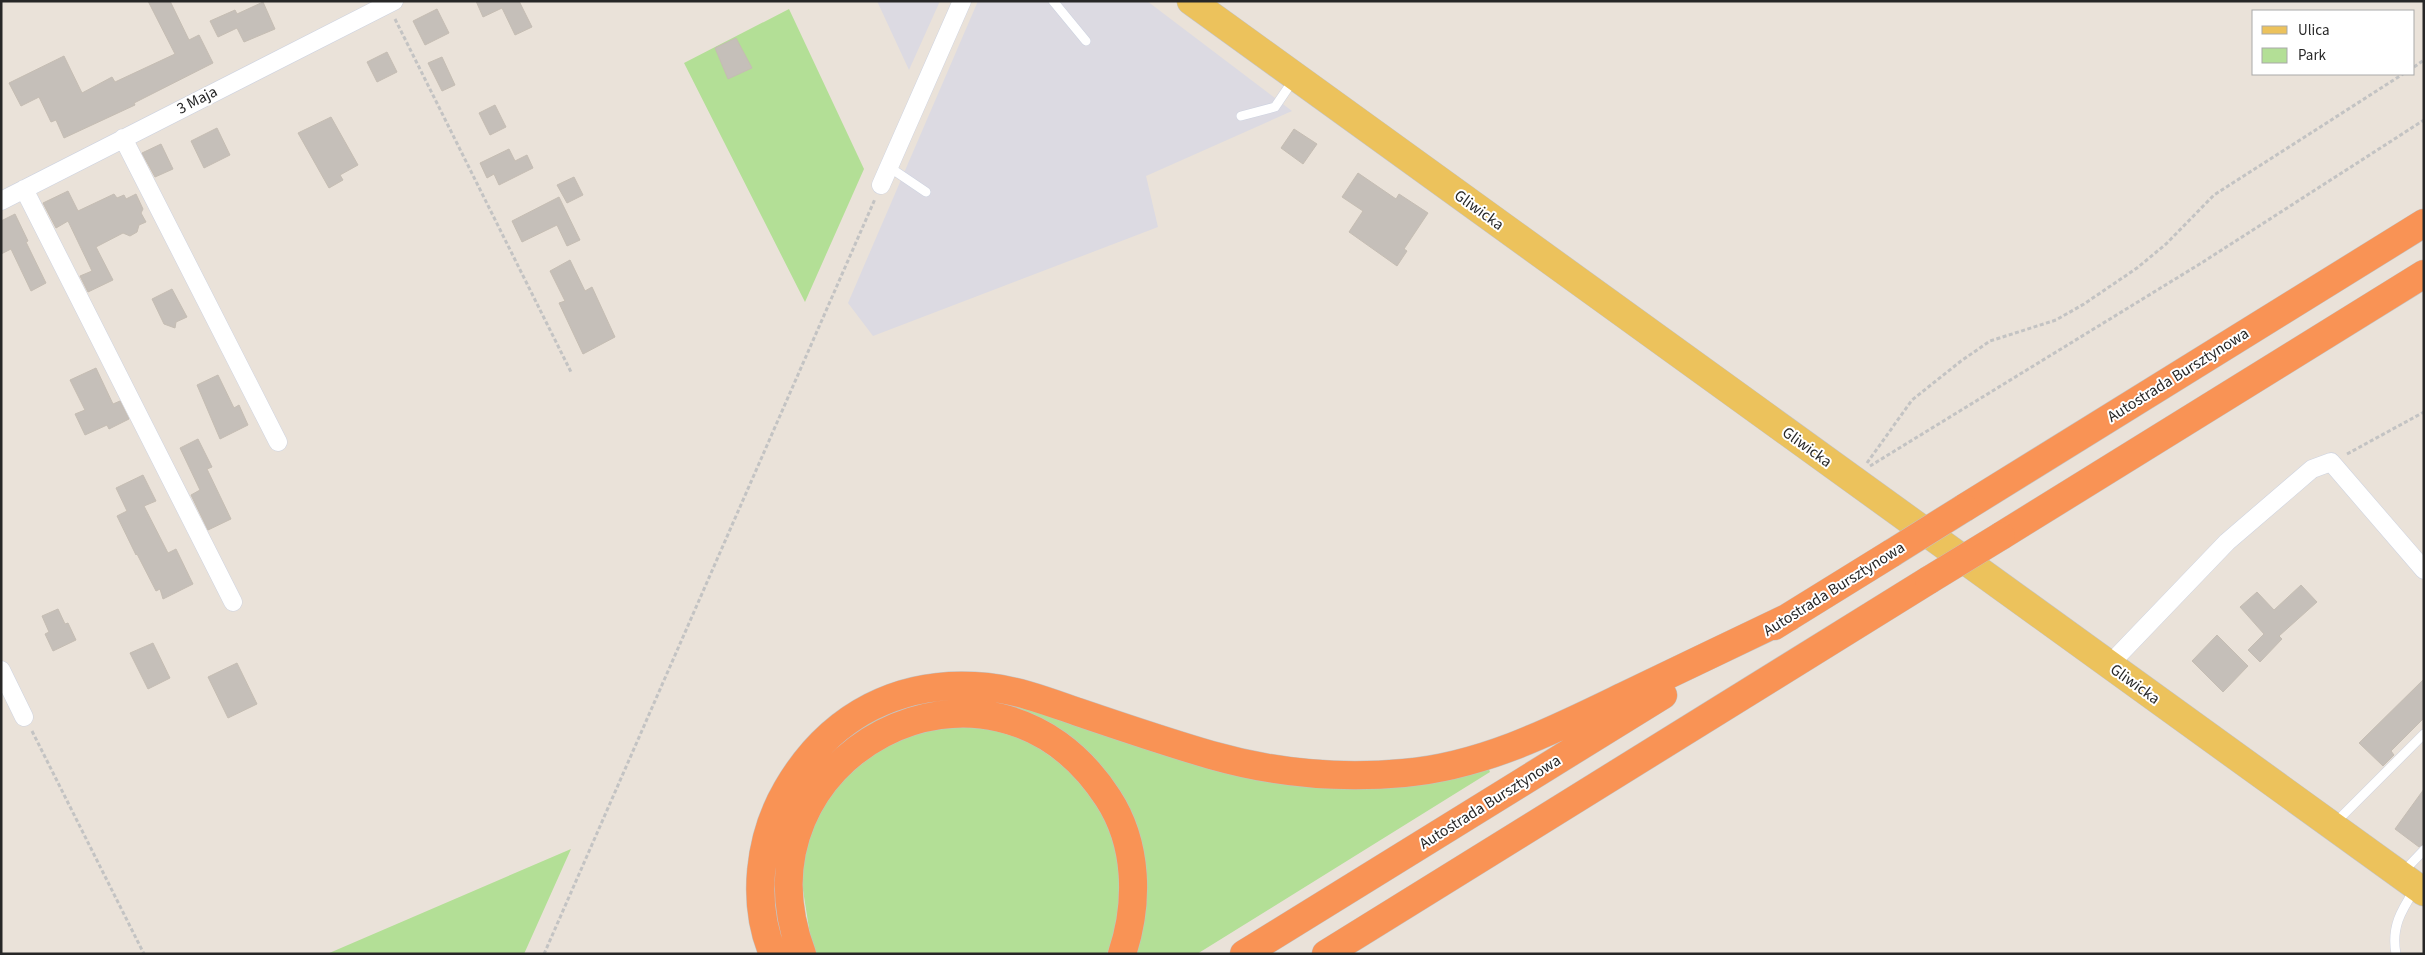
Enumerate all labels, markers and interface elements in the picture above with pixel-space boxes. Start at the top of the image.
legend [2252,10,2415,75]
text: Ulica [2298,20,2329,41]
text: Park [2298,45,2327,66]
street label: 3 Maja [173,80,221,120]
street label: Gliwicka [1450,185,1508,235]
street label: Autostrada Bursztynowa [2103,322,2253,428]
street label: Gliwicka [1778,422,1836,472]
street label: Autostrada Bursztynowa [1759,536,1909,642]
street label: Gliwicka [2106,659,2164,709]
street label: Autostrada Bursztynowa [1415,749,1565,855]

